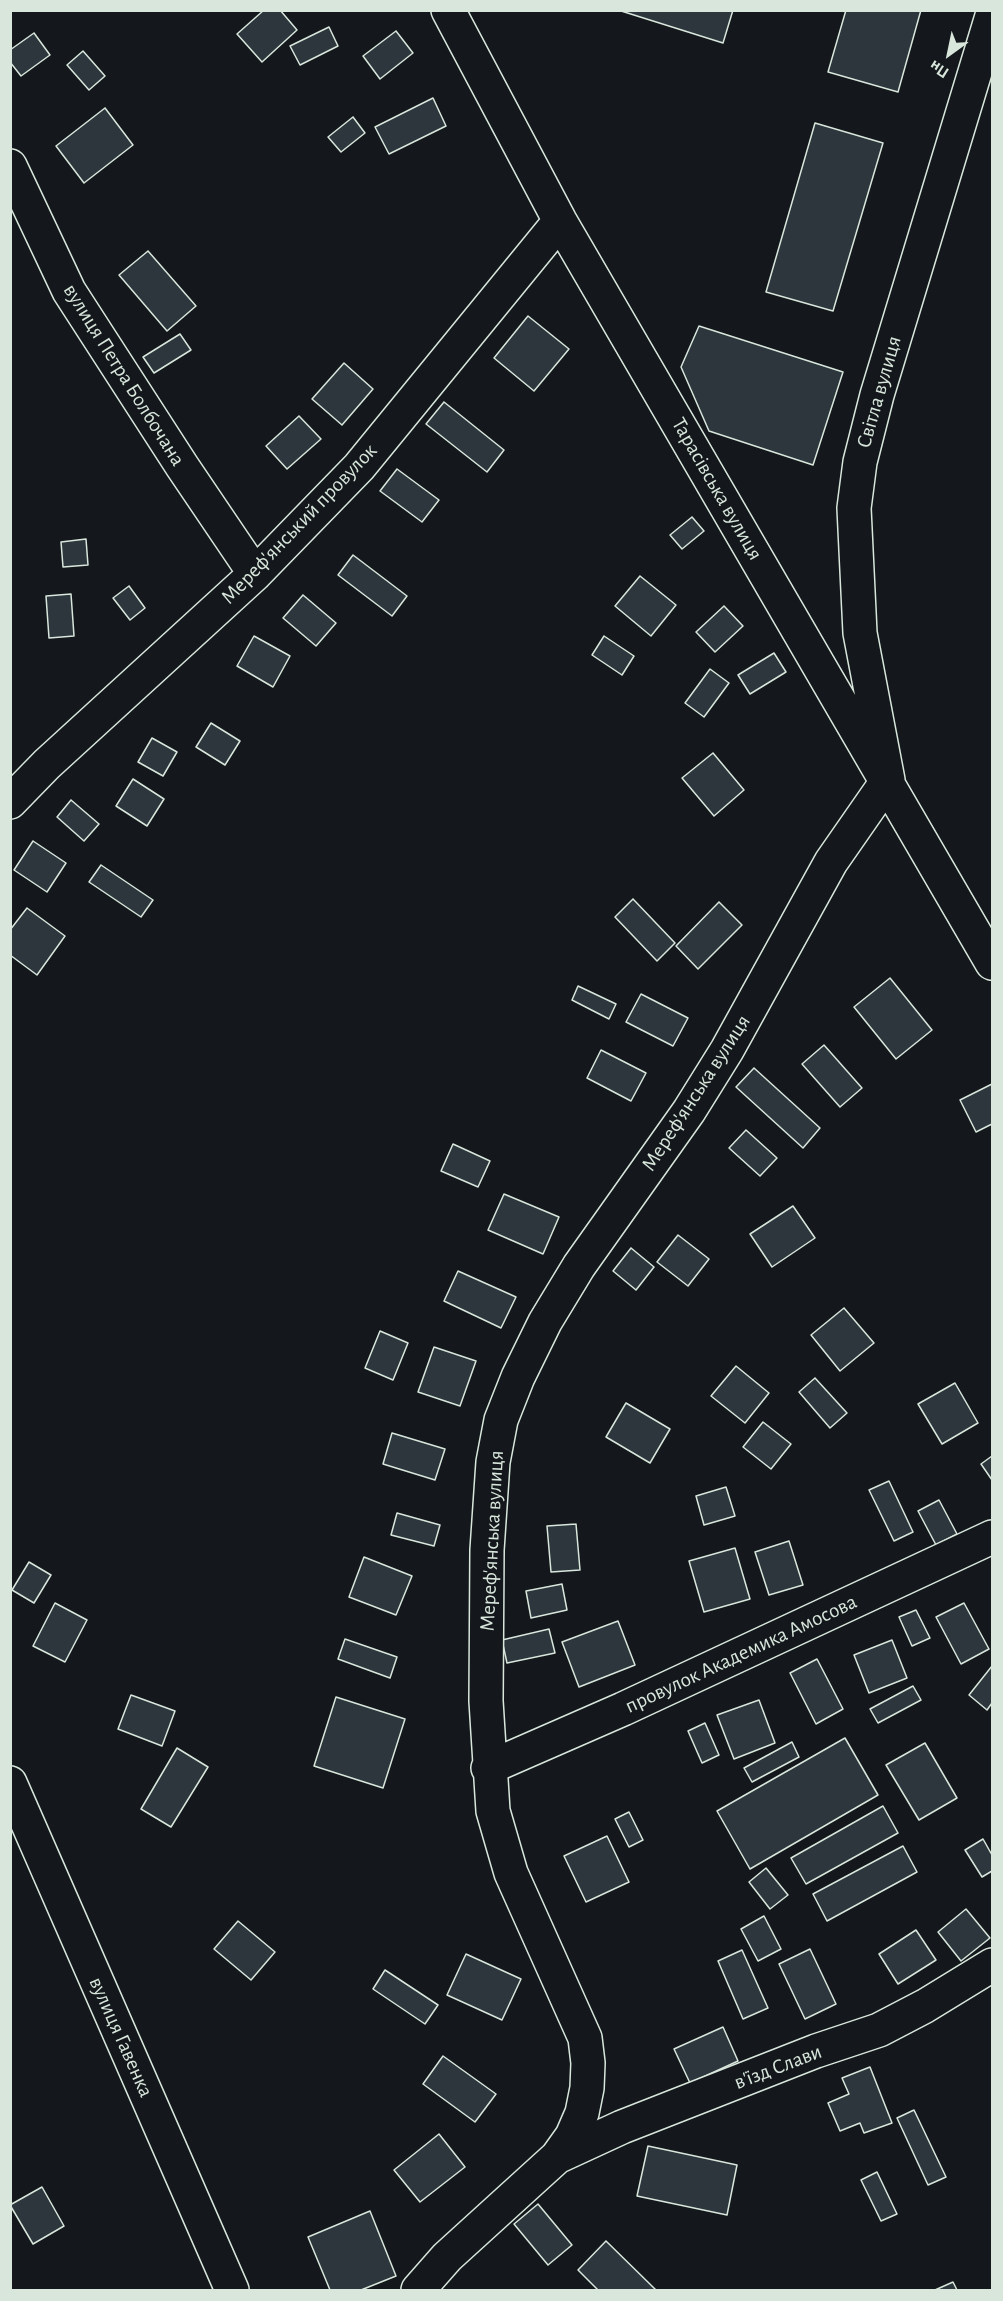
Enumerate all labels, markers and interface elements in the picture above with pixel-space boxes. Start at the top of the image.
north arrow [919,24,979,84]
text: Пн [927,57,952,81]
street label: вулиця Петра Болбочана [58,279,190,471]
street label: Світла вулиця [851,333,907,451]
street label: Тарасівська вулиця [666,413,768,565]
street label: Мереф'янський провулок [216,438,382,610]
street label: Мереф'янська вулиця [636,1010,756,1176]
street label: Мереф'янська вулиця [475,1450,509,1632]
street label: провулок Академика Амосова [621,1589,861,1719]
street label: вулиця Гавенка [83,1973,159,2101]
street label: в'їзд Слави [731,2039,825,2095]

